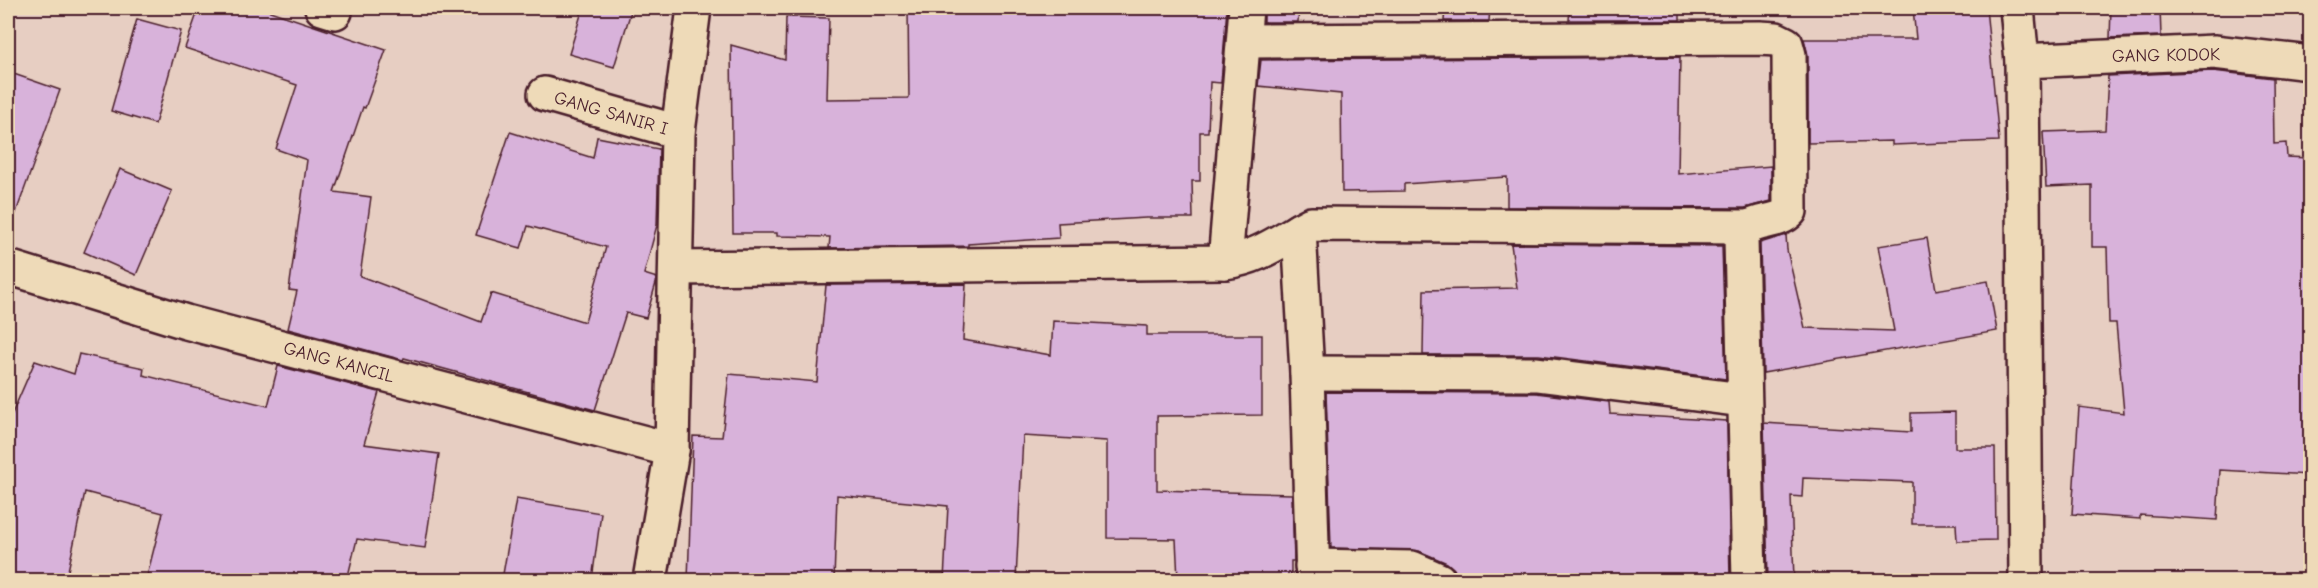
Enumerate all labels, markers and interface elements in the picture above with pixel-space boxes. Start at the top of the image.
street label: GANG KODOK [2112,44,2220,67]
street label: GANG SANIR I [552,87,670,140]
street label: GANG KANCIL [281,338,396,387]

